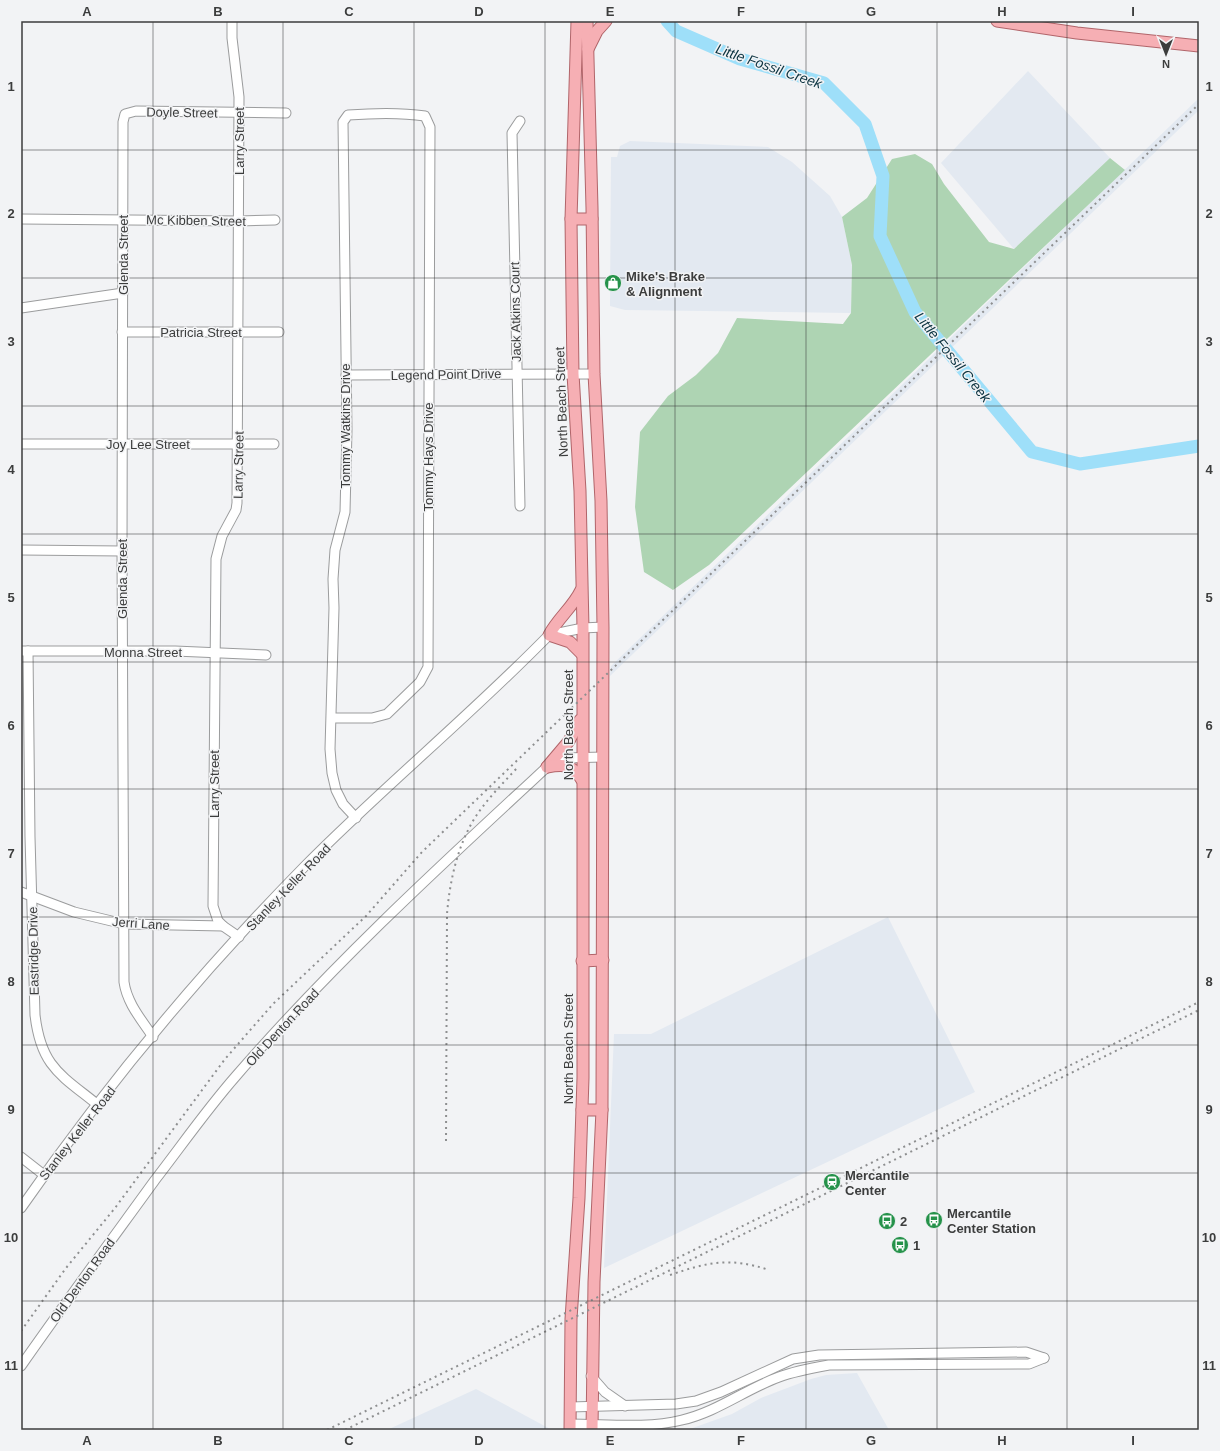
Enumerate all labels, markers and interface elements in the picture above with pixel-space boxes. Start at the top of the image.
text: A [82,4,92,19]
text: B [213,4,223,19]
text: C [344,4,354,19]
text: D [474,4,484,19]
text: E [606,4,615,19]
text: F [737,4,745,19]
text: G [866,4,876,19]
text: H [997,4,1007,19]
text: I [1131,4,1135,19]
north arrow [1146,34,1186,74]
water label: Little Fossil Creek [714,40,825,92]
text: N [1162,58,1170,70]
text: 1 [7,79,15,94]
text: 1 [1205,79,1213,94]
street label: Doyle Street [146,104,218,121]
street label: Larry Street [232,107,247,175]
text: 2 [7,206,15,221]
text: 2 [1205,206,1213,221]
street label: Mc Kibben Street [146,212,246,229]
street label: Glenda Street [116,215,131,295]
street label: Jack Atkins Court [507,261,524,362]
place label: Mike's Brake & Alignment [626,269,705,299]
shop icon: Mike's Brake & Alignment [603,273,623,293]
water label: Little Fossil Creek [912,309,995,406]
street label: Patricia Street [160,325,242,340]
text: 3 [7,334,15,349]
text: 3 [1205,334,1213,349]
street label: North Beach Street [552,346,571,457]
street label: Tommy Watkins Drive [338,363,353,489]
street label: Legend Point Drive [391,366,501,383]
street label: Tommy Hays Drive [421,402,436,512]
street label: Larry Street [230,431,247,499]
street label: Joy Lee Street [106,437,190,452]
text: 4 [7,462,15,477]
text: 4 [1205,462,1213,477]
street label: Glenda Street [115,539,130,619]
text: 5 [7,590,15,605]
text: 5 [1205,590,1213,605]
street label: Monna Street [104,645,182,660]
street label: North Beach Street [561,669,576,780]
text: 6 [7,718,15,733]
text: 6 [1205,718,1213,733]
street label: Larry Street [207,750,222,818]
street label: Stanley Keller Road [243,841,334,934]
text: 7 [7,846,15,861]
text: 7 [1205,846,1213,861]
street label: Eastridge Drive [25,906,42,996]
street label: Jerri Lane [112,914,170,933]
text: 8 [7,974,15,989]
text: 8 [1205,974,1213,989]
street label: Old Denton Road [243,985,322,1069]
street label: North Beach Street [561,993,576,1104]
street label: Stanley Keller Road [36,1083,119,1183]
text: 9 [7,1102,15,1117]
text: 9 [1205,1102,1213,1117]
place label: Mercantile Center [845,1168,909,1198]
station icon: Mercantile Center [822,1172,842,1192]
place label: Mercantile Center Station [947,1206,1036,1236]
bus stop icon: Mercantile Center Station [924,1210,944,1230]
bus stop icon: 2 [877,1211,897,1231]
place label: 2 [900,1214,907,1229]
text: 10 [4,1230,18,1245]
text: 10 [1202,1230,1216,1245]
street label: Old Denton Road [47,1235,118,1325]
bus stop icon: 1 [890,1235,910,1255]
place label: 1 [913,1238,920,1253]
text: 11 [4,1358,18,1373]
text: 11 [1202,1358,1216,1373]
text: A [82,1433,92,1448]
text: B [213,1433,223,1448]
text: C [344,1433,354,1448]
text: D [474,1433,484,1448]
text: E [606,1433,615,1448]
text: F [737,1433,745,1448]
text: G [866,1433,876,1448]
text: H [997,1433,1007,1448]
text: I [1131,1433,1135,1448]

